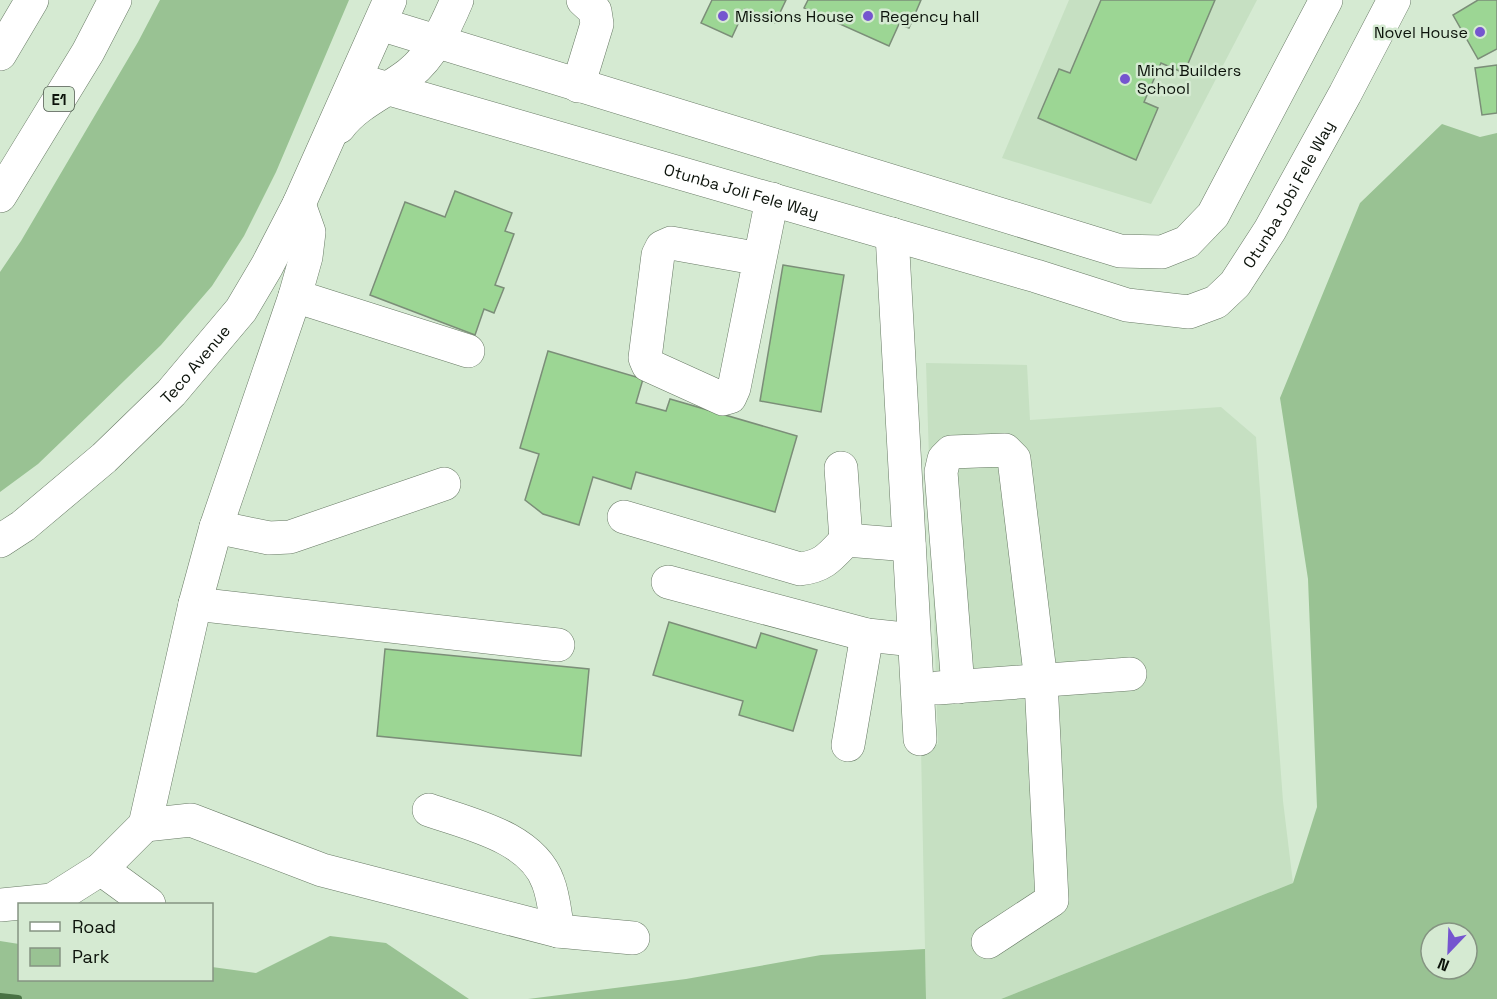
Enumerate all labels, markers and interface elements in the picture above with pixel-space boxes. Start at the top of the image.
place label: Missions House [735,6,854,27]
place label: Regency hall [880,6,979,27]
marker: Missions House [716,9,730,23]
marker: Regency hall [861,9,875,23]
place label: Novel House [1374,22,1468,43]
marker: Novel House [1473,25,1487,39]
place label: Mind Builders School [1137,60,1241,99]
marker: Mind Builders School [1118,72,1132,86]
road number: E1 [44,87,74,111]
street label: Otunba Jobi Fele Way [1238,117,1339,272]
street label: Otunba Joli Fele Way [662,159,822,223]
street label: Teco Avenue [156,320,235,408]
legend [18,903,213,981]
text: Road [72,915,116,938]
north arrow [1419,921,1479,981]
text: Park [72,945,110,968]
text: N [1434,953,1452,976]

